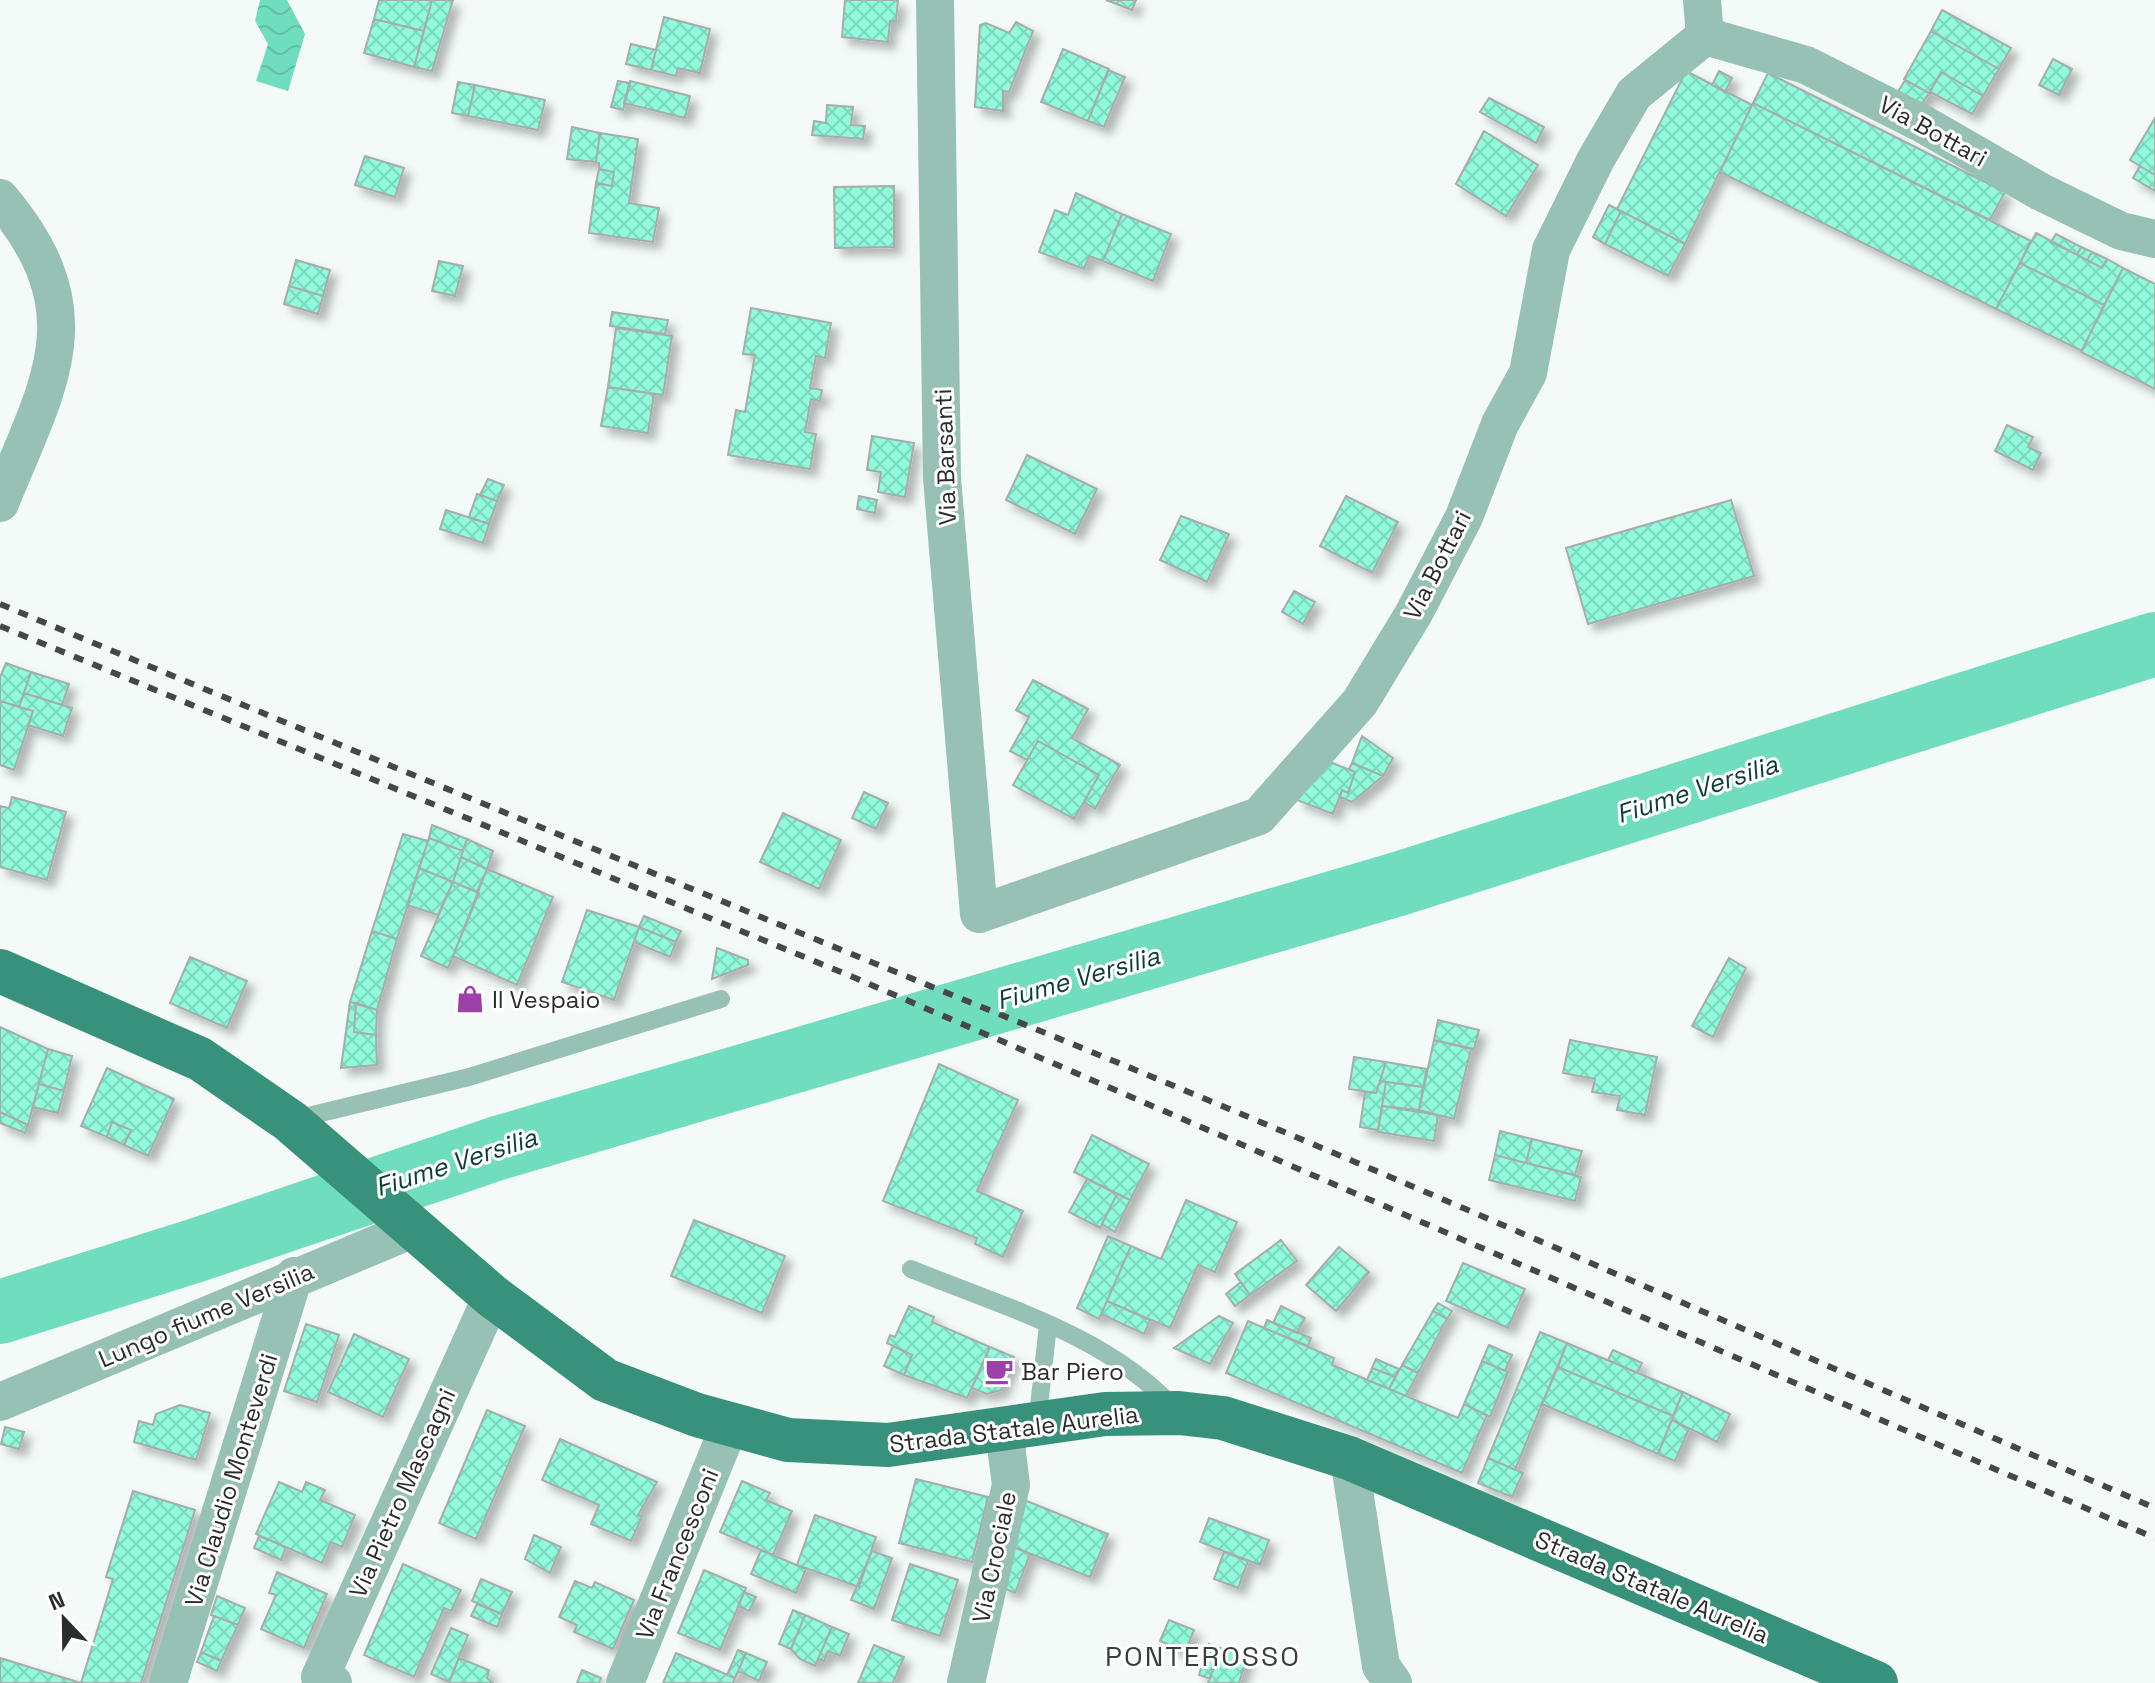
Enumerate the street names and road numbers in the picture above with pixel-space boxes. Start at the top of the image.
street label: Via Bottari [1873,89,1993,173]
street label: Via Barsanti [927,388,963,526]
street label: Via Bottari [1396,505,1478,625]
street label: Lungo fiume Versilia [94,1255,319,1374]
street label: Via Claudio Monteverdi [178,1350,284,1610]
street label: Via Pietro Mascagni [342,1383,462,1603]
street label: Strada Statale Aurelia [888,1398,1141,1460]
street label: Via Francesconi [629,1464,725,1644]
street label: Via Crociale [965,1488,1023,1626]
street label: Strada Statale Aurelia [1530,1524,1774,1650]

